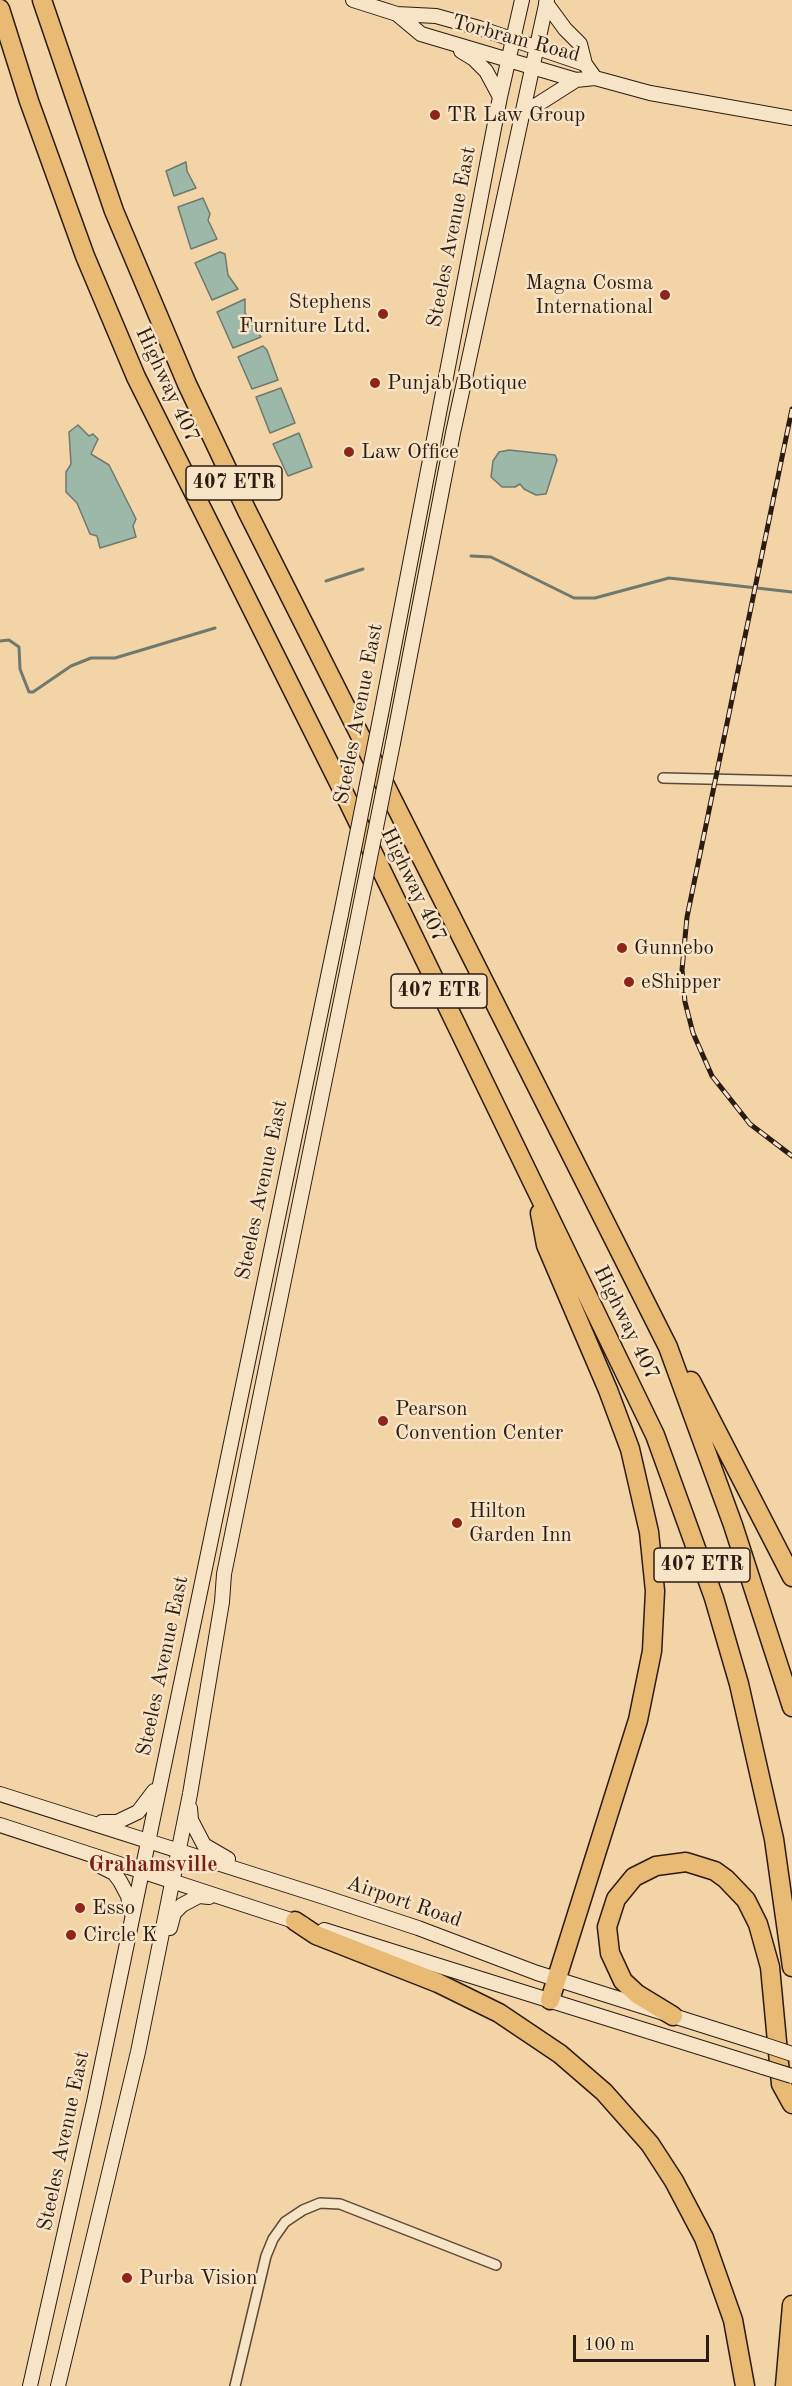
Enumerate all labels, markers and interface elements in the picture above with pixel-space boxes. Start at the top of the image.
street label: Torbram Road [449,10,583,68]
place label: TR Law Group [447,102,585,128]
marker: TR Law Group [428,108,442,122]
street label: Steeles Avenue East [422,144,482,330]
place label: Magna Cosma International [525,270,653,320]
marker: Magna Cosma International [658,288,672,302]
place label: Stephens Furniture Ltd. [239,289,371,339]
marker: Stephens Furniture Ltd. [376,307,390,321]
street label: Highway 407 [129,323,205,447]
place label: Punjab Botique [387,370,527,396]
marker: Punjab Botique [368,376,382,390]
place label: Law Office [361,439,459,465]
marker: Law Office [342,445,356,459]
road number: 407 ETR [186,466,282,500]
street label: Steeles Avenue East [329,621,389,807]
street label: Highway 407 [374,824,452,946]
place label: Gunnebo [634,935,714,961]
marker: Gunnebo [615,941,629,955]
place label: eShipper [641,969,721,995]
road number: 407 ETR [391,974,487,1008]
marker: eShipper [622,975,636,989]
street label: Steeles Avenue East [231,1097,293,1283]
street label: Highway 407 [587,1262,665,1384]
place label: Pearson Convention Center [395,1396,563,1446]
marker: Pearson Convention Center [376,1414,390,1428]
place label: Hilton Garden Inn [469,1498,572,1548]
marker: Hilton Garden Inn [450,1516,464,1530]
road number: 407 ETR [654,1548,750,1582]
street label: Steeles Avenue East [132,1573,194,1759]
district label: Grahamsville [88,1852,218,1878]
street label: Airport Road [343,1871,465,1933]
place label: Esso [92,1895,135,1921]
marker: Esso [73,1901,87,1915]
place label: Circle K [83,1922,158,1948]
marker: Circle K [64,1928,78,1942]
street label: Steeles Avenue East [33,2048,95,2234]
place label: Purba Vision [139,2265,258,2291]
marker: Purba Vision [120,2271,134,2285]
scale bar [576,2323,712,2361]
text: 100 m [584,2336,635,2354]

